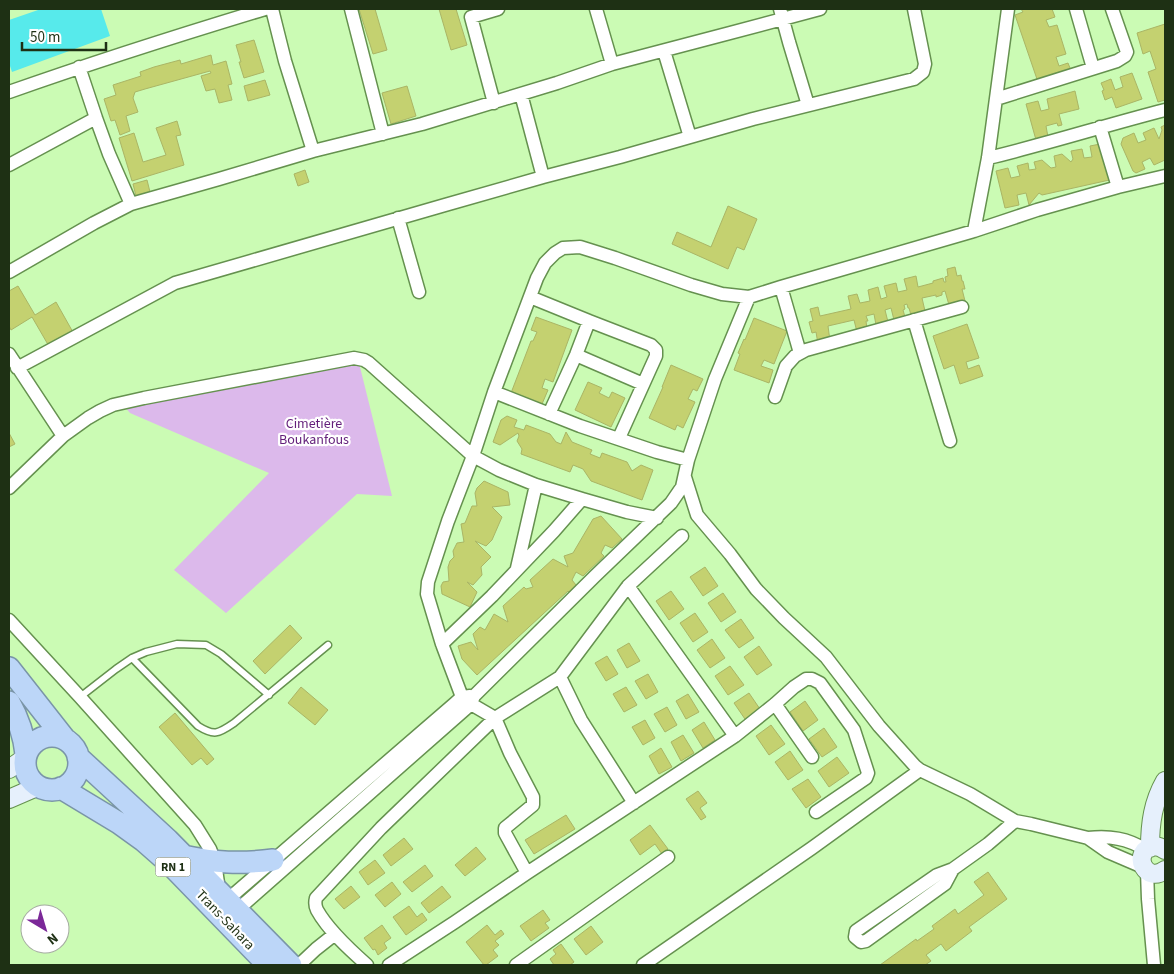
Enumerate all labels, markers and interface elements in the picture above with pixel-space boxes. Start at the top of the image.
scale bar [22,20,106,52]
text: 50 m [30,27,60,48]
park label: Cimetière Boukanfous [279,414,349,450]
road number: RN 1 [156,858,190,876]
street label: Trans-Sahara [191,885,259,955]
north arrow [20,904,70,954]
text: N [43,928,62,949]

